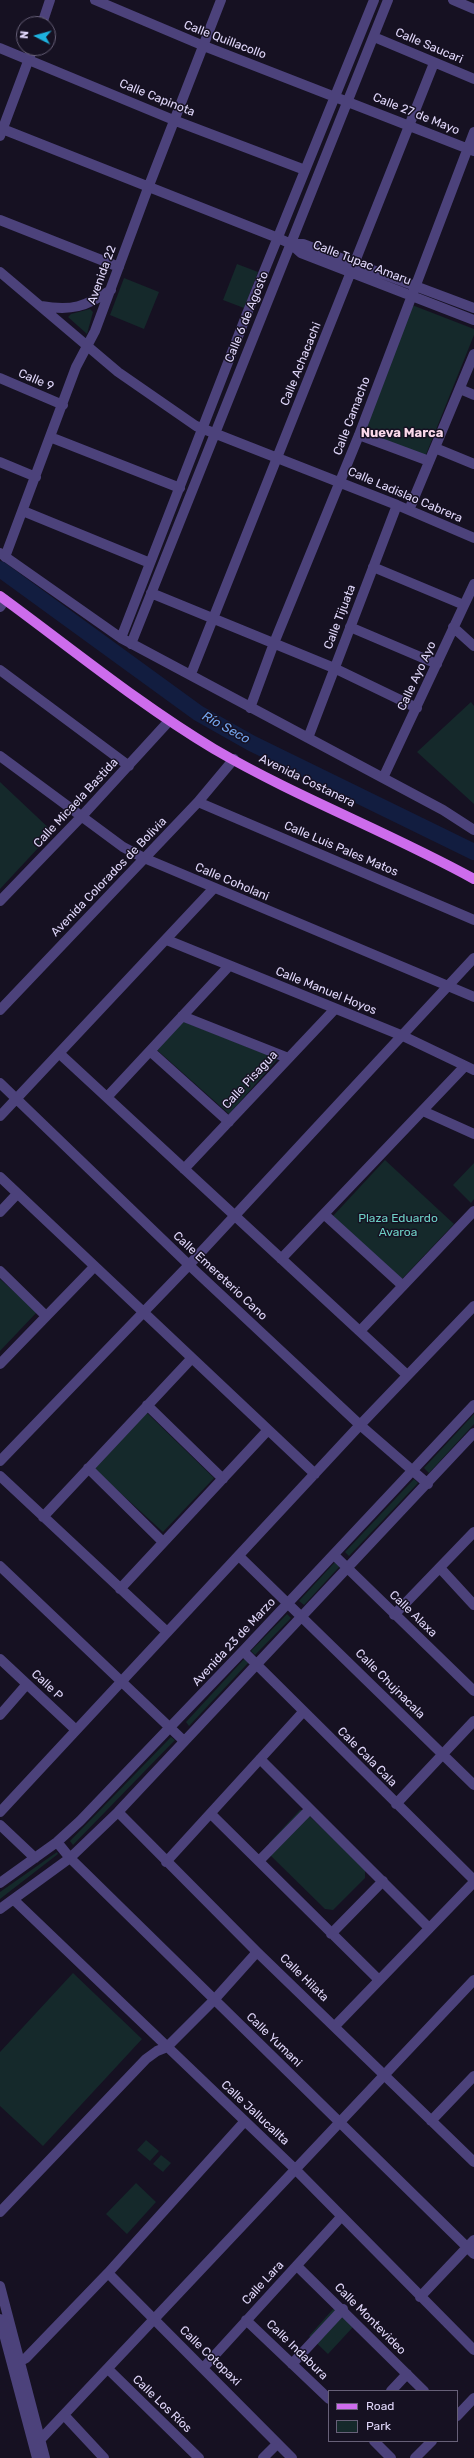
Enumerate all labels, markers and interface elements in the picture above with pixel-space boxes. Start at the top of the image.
north arrow [16,16,56,56]
street label: Calle Quillacollo [182,18,268,62]
street label: Calle Saucari [393,25,465,67]
text: N [18,30,31,39]
street label: Calle Capinota [117,76,197,120]
street label: Calle 27 de Mayo [370,90,462,138]
street label: Calle Tupac Amaru [311,238,413,288]
street label: Avenida 22 [85,244,119,306]
street label: Calle 6 de Agosto [222,269,272,365]
street label: Calle Achacachi [278,320,324,408]
street label: Calle 9 [16,366,56,394]
street label: Calle Camacho [330,375,374,457]
district label: Nueva Marca [361,425,443,441]
street label: Calle Ladislao Cabrera [346,464,464,526]
street label: Calle Tijuata [321,583,359,651]
street label: Calle Ayo Ayo [395,639,439,713]
water label: Río Seco [199,709,253,747]
street label: Avenida Costanera [257,751,357,811]
street label: Calle Micaela Bastida [31,755,121,851]
street label: Avenida Colorados de Bolivia [48,814,170,940]
street label: Calle Luis Pales Matos [282,818,400,880]
street label: Calle Coholani [193,860,271,904]
street label: Calle Manuel Hoyos [273,964,379,1018]
street label: Calle Pisagua [219,1048,281,1112]
park label: Plaza Eduardo Avaroa [358,1212,438,1240]
street label: Calle Emereterio Cano [170,1229,270,1323]
street label: Calle Alaxa [386,1588,440,1640]
street label: Avenida 23 de Marzo [189,1595,279,1689]
street label: Calle Chujnacala [352,1646,428,1722]
street label: Calle P [28,1667,66,1703]
street label: Cale Cala Cala [334,1724,400,1790]
street label: Calle Hilata [277,1951,331,2005]
street label: Calle Yumani [243,2010,305,2070]
street label: Calle Jallucallta [218,2078,292,2148]
street label: Calle Lara [239,2258,287,2308]
street label: Calle Montevideo [331,2280,409,2358]
street label: Calle Indabura [263,2317,331,2383]
street label: Calle Cotopaxi [176,2323,244,2389]
street label: Calle Los Ríos [129,2372,195,2436]
legend [328,2390,458,2442]
text: Road [366,2399,394,2413]
text: Park [366,2419,391,2433]

